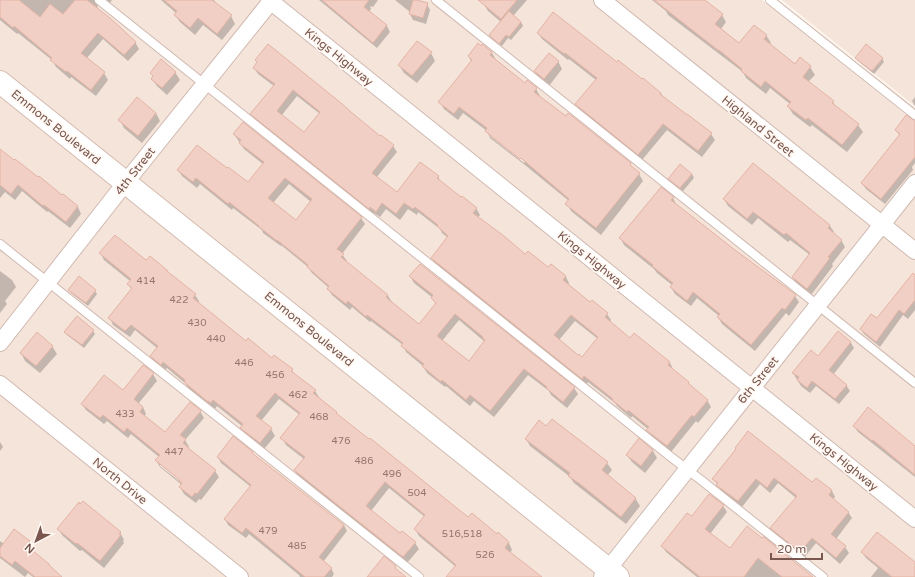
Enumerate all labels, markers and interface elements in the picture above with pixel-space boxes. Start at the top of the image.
street label: Kings Highway [302,25,376,89]
street label: Emmons Boulevard [9,87,103,167]
street label: Highland Street [719,93,797,160]
street label: 4th Street [112,144,158,198]
street label: Kings Highway [555,228,629,292]
house number: 414 [137,275,155,287]
street label: Emmons Boulevard [262,289,356,369]
house number: 422 [170,294,188,306]
house number: 430 [188,317,206,329]
house number: 440 [207,333,225,345]
street label: 6th Street [735,353,782,406]
house number: 446 [235,357,253,369]
house number: 456 [266,369,284,381]
house number: 462 [289,389,307,401]
house number: 433 [116,408,134,420]
house number: 468 [310,411,328,423]
street label: Kings Highway [807,430,881,494]
house number: 476 [332,435,350,447]
house number: 447 [165,446,183,458]
street label: North Drive [90,455,150,507]
house number: 486 [355,455,373,467]
house number: 496 [383,468,401,480]
house number: 504 [408,487,426,499]
north arrow [16,521,56,561]
house number: 479 [259,525,277,537]
house number: 516,518 [442,528,482,540]
scale bar [771,535,822,561]
text: N [22,540,37,556]
house number: 485 [288,540,306,552]
text: 20 m [777,542,806,556]
house number: 526 [476,549,494,561]

